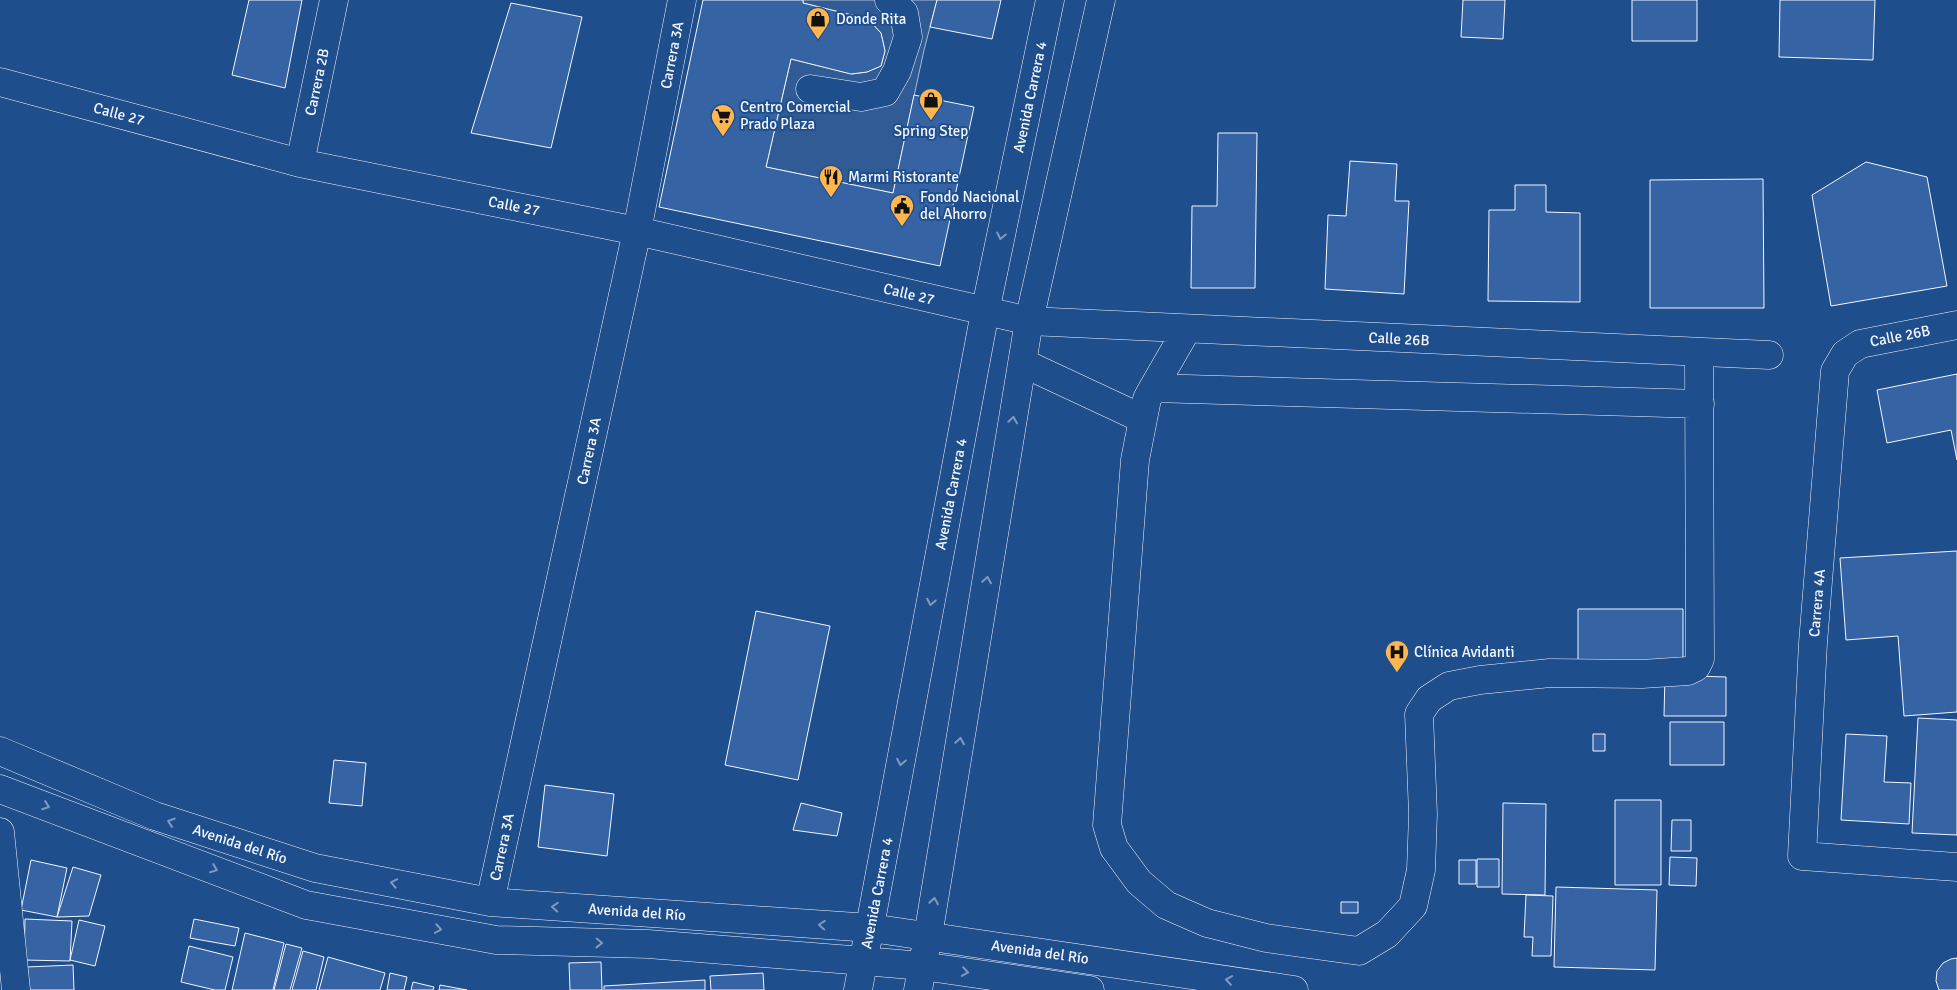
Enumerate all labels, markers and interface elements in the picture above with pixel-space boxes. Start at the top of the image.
shop icon: Donde Rita [805,6,831,40]
place label: Donde Rita [836,10,906,28]
street label: Carrera 3A [657,20,687,90]
street label: Avenida Carrera 4 [1009,40,1051,154]
street label: Carrera 2B [301,47,333,117]
shop icon: Spring Step [918,87,944,121]
place label: Centro Comercial Prado Plaza [740,98,851,133]
street label: Calle 27 [92,99,146,129]
supermarket icon: Centro Comercial Prado Plaza [710,103,736,137]
place label: Spring Step [894,122,968,140]
restaurant icon: Marmi Ristorante [818,164,844,198]
place label: Marmi Ristorante [848,168,959,186]
place label: Fondo Nacional del Ahorro [920,188,1019,223]
street label: Calle 27 [487,192,541,220]
public building icon: Fondo Nacional del Ahorro [889,193,915,227]
one-way arrow [996,232,1007,241]
street label: Calle 27 [882,279,936,309]
street label: Calle 26B [1868,321,1932,351]
street label: Calle 26B [1368,328,1430,350]
street label: Carrera 3A [573,416,605,486]
one-way arrow [1008,416,1018,424]
street label: Avenida Carrera 4 [931,437,971,551]
street label: Carrera 4A [1805,568,1829,638]
one-way arrow [981,576,991,585]
one-way arrow [926,598,937,606]
hospital icon: Clínica Avidanti [1384,639,1410,673]
place label: Clínica Avidanti [1414,643,1514,661]
one-way arrow [955,736,965,745]
one-way arrow [897,757,907,766]
one-way arrow [41,800,50,810]
street label: Carrera 3A [486,812,518,882]
one-way arrow [167,817,175,827]
street label: Avenida del Río [191,820,290,868]
street label: Avenida Carrera 4 [857,836,897,950]
one-way arrow [209,863,218,874]
one-way arrow [390,879,399,889]
one-way arrow [928,897,938,905]
street label: Avenida del Río [587,900,687,924]
one-way arrow [551,901,559,912]
one-way arrow [818,919,826,930]
one-way arrow [433,924,442,934]
street label: Avenida del Río [990,936,1090,968]
one-way arrow [596,938,603,948]
one-way arrow [961,966,969,977]
one-way arrow [1225,975,1233,985]

